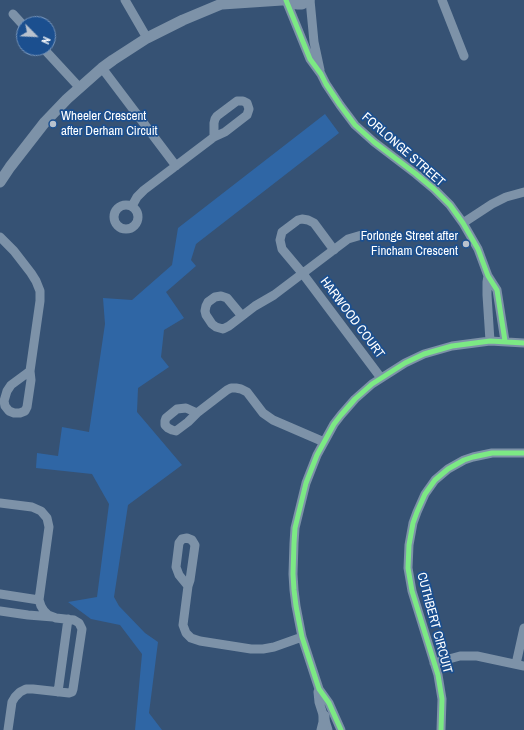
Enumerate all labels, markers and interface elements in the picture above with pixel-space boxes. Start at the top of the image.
north arrow [16,16,56,56]
text: N [38,35,54,46]
place label: Wheeler Crescent after Derham Circuit [61,109,158,140]
street label: FORLONGE STREET [358,110,448,190]
marker: Wheeler Crescent after Derham Circuit [48,119,58,129]
place label: Forlonge Street after Fincham Crescent [361,229,458,260]
marker: Forlonge Street after Fincham Crescent [461,239,471,249]
street label: HARWOOD COURT [316,274,388,362]
street label: CUTHBERT CIRCUIT [413,571,455,675]

